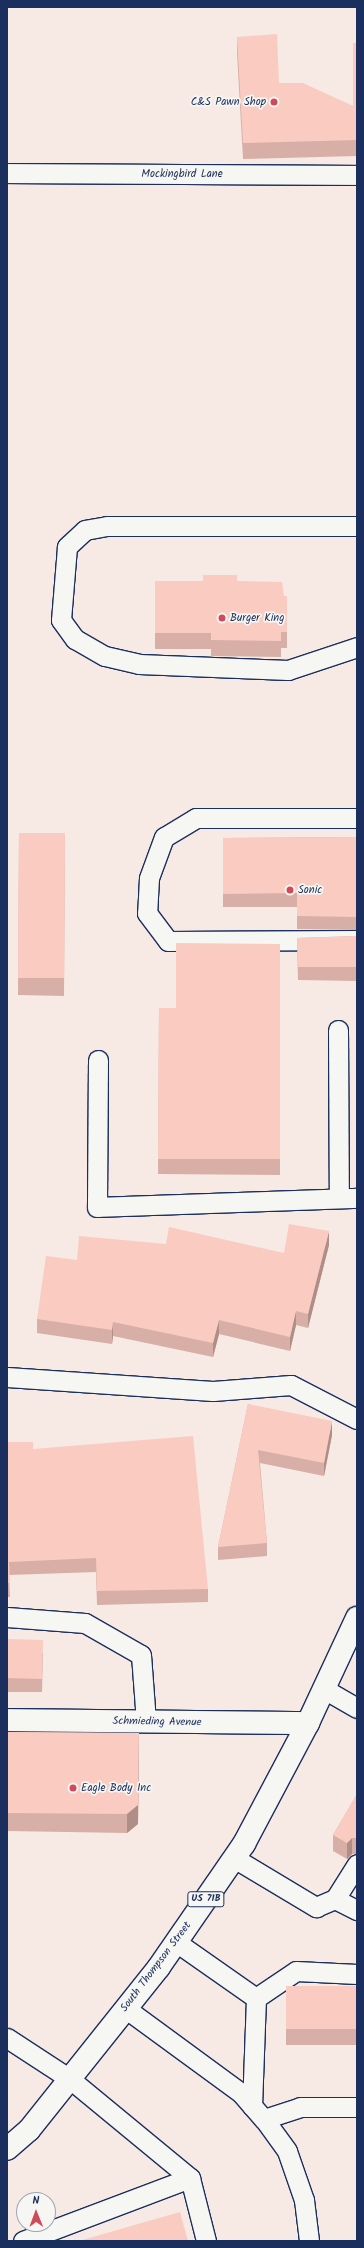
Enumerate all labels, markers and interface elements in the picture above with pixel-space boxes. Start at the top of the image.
place label: C&S Pawn Shop [191,95,266,109]
marker: C&S Pawn Shop [269,97,279,107]
street label: Mockingbird Lane [141,167,223,181]
place label: Burger King [230,611,284,625]
marker: Burger King [217,613,227,623]
place label: Sonic [298,883,322,897]
marker: Sonic [285,885,295,895]
street label: Schmieding Avenue [112,1715,202,1729]
place label: Eagle Body Inc [81,1781,151,1795]
marker: Eagle Body Inc [68,1783,78,1793]
road number: US 71B [187,1891,225,1907]
street label: South Thompson Street [118,1919,194,2015]
north arrow [16,2192,56,2232]
text: N [32,2192,39,2210]

